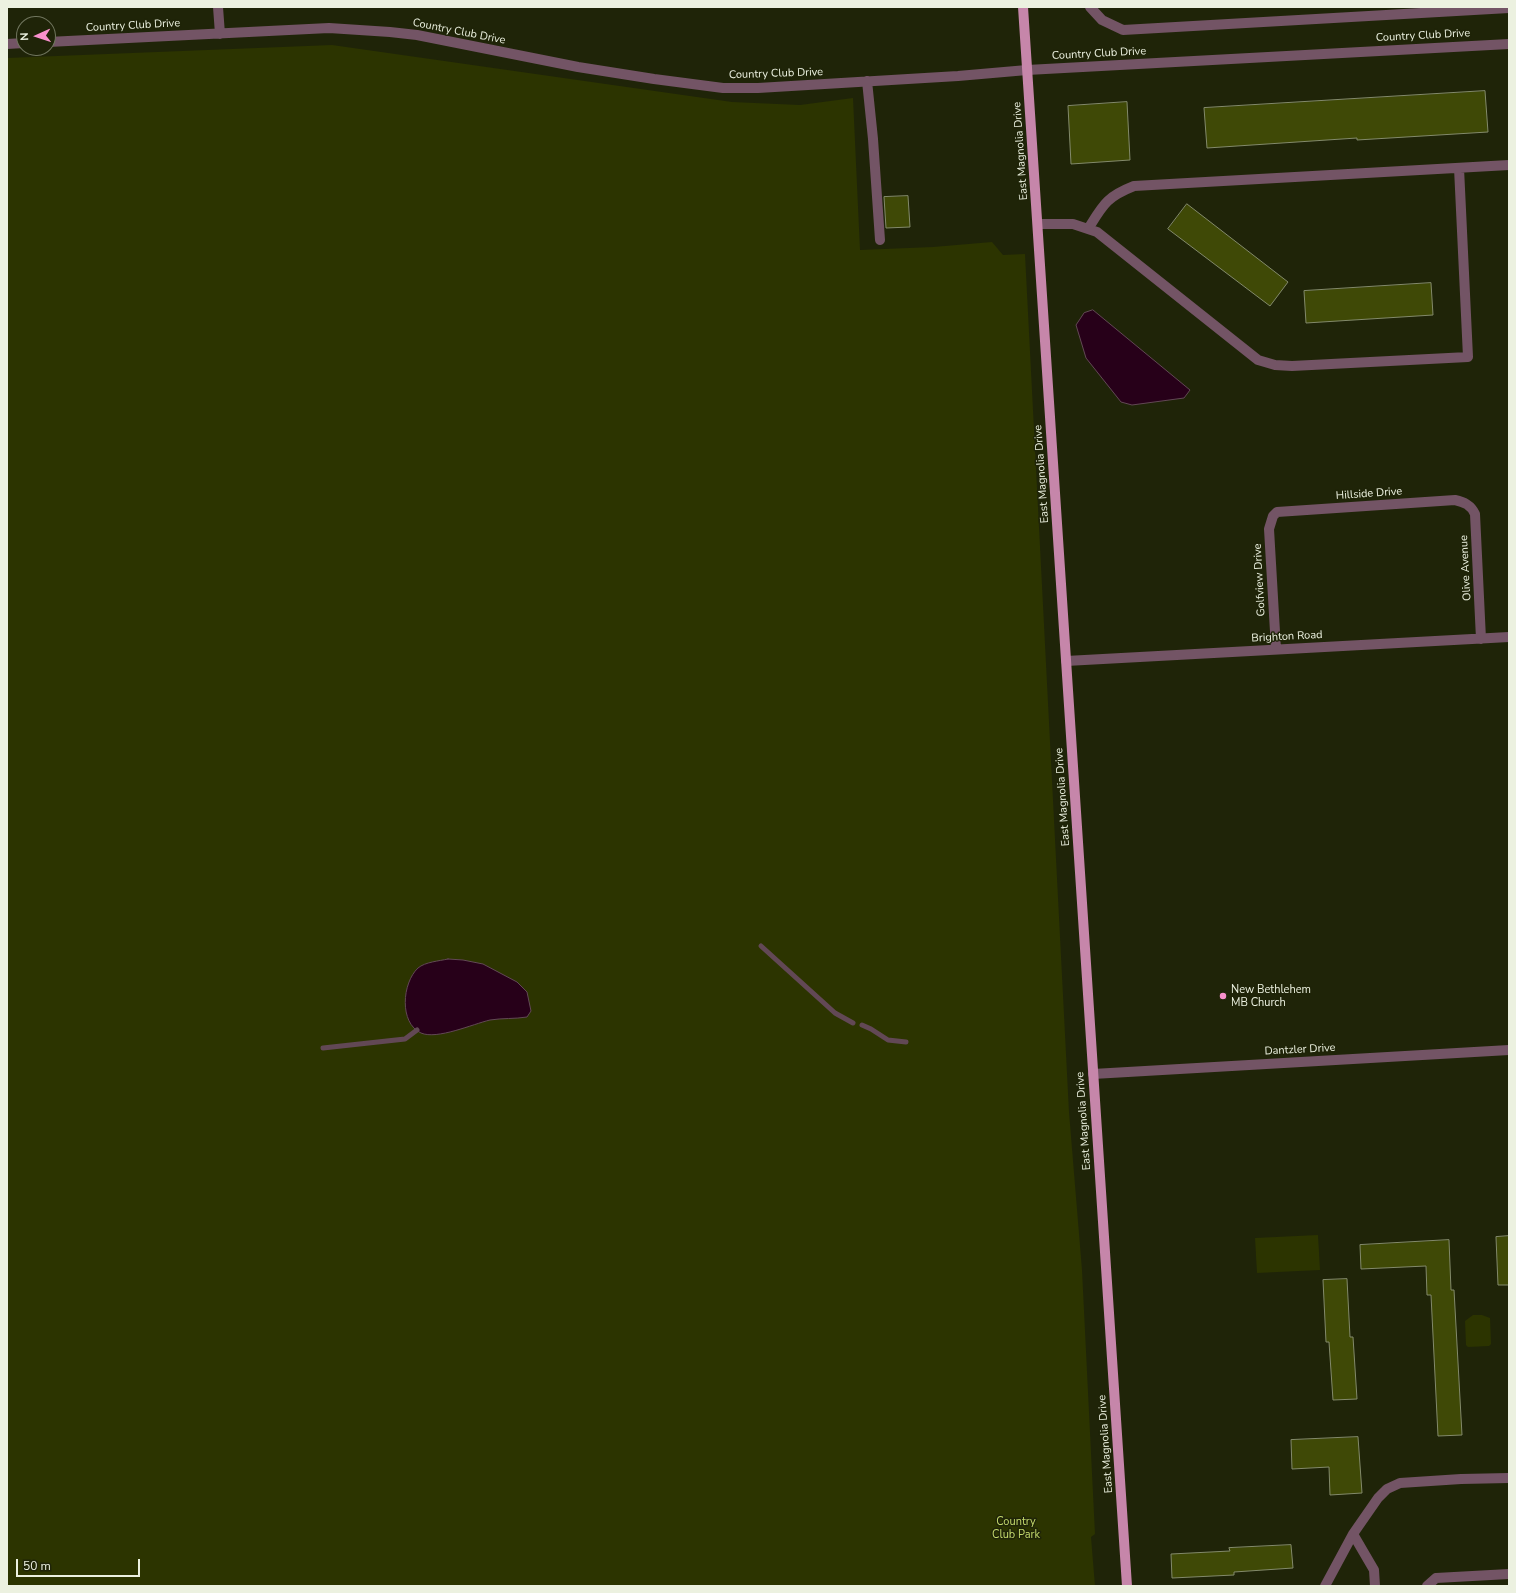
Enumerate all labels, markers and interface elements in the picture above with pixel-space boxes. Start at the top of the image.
north arrow [16,16,56,56]
street label: Country Club Drive [86,17,180,35]
street label: Country Club Drive [411,17,507,47]
street label: Country Club Drive [1376,27,1470,45]
text: N [17,32,32,41]
street label: Country Club Drive [1052,45,1146,63]
street label: Country Club Drive [729,66,823,82]
street label: East Magnolia Drive [1011,101,1031,201]
street label: East Magnolia Drive [1032,424,1052,524]
street label: Hillside Drive [1335,485,1403,503]
street label: Olive Avenue [1458,535,1474,601]
street label: Golfview Drive [1251,543,1269,617]
street label: Brighton Road [1251,629,1323,645]
street label: East Magnolia Drive [1053,747,1073,847]
place label: New Bethlehem MB Church [1231,983,1311,1009]
marker: New Bethlehem MB Church [1218,991,1228,1001]
street label: Dantzler Drive [1264,1042,1336,1058]
street label: East Magnolia Drive [1074,1071,1094,1171]
street label: East Magnolia Drive [1096,1394,1116,1494]
park label: Country Club Park [992,1515,1040,1541]
scale bar [18,1551,142,1577]
text: 50 m [23,1558,51,1574]

